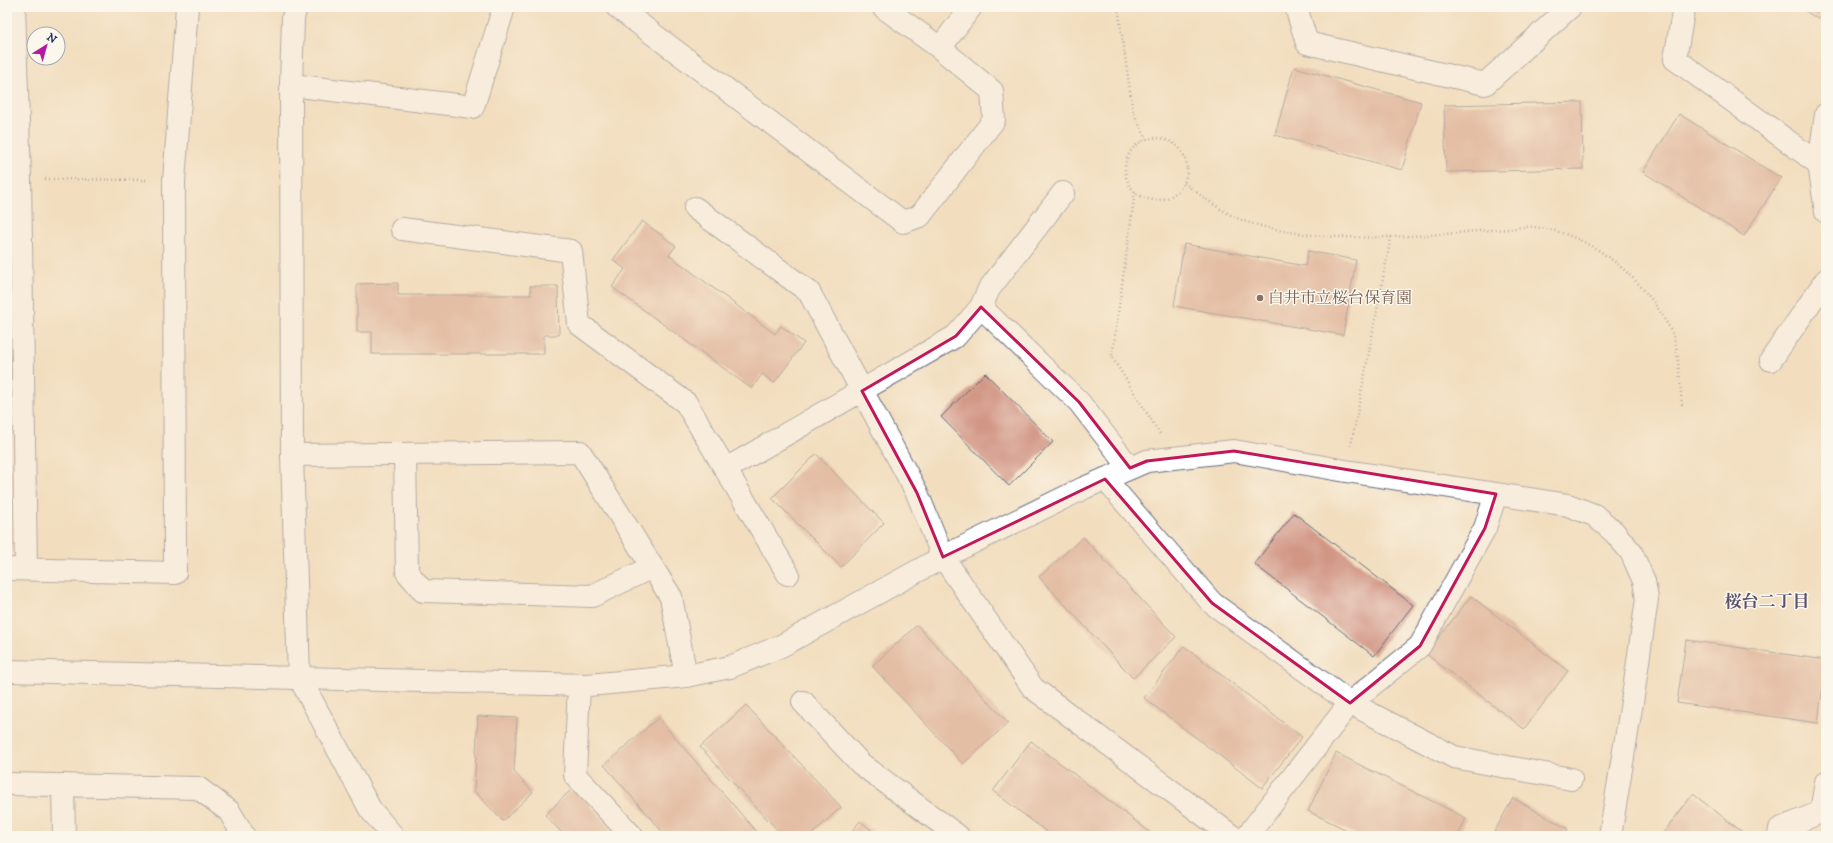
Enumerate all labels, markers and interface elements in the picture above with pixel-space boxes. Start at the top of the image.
north arrow [26,26,66,66]
text: N [44,31,59,47]
place label: 白井市立桜台保育園 [1268,288,1412,308]
marker: 白井市立桜台保育園 [1255,293,1265,303]
district label: 桜台二丁目 [1725,591,1810,613]

